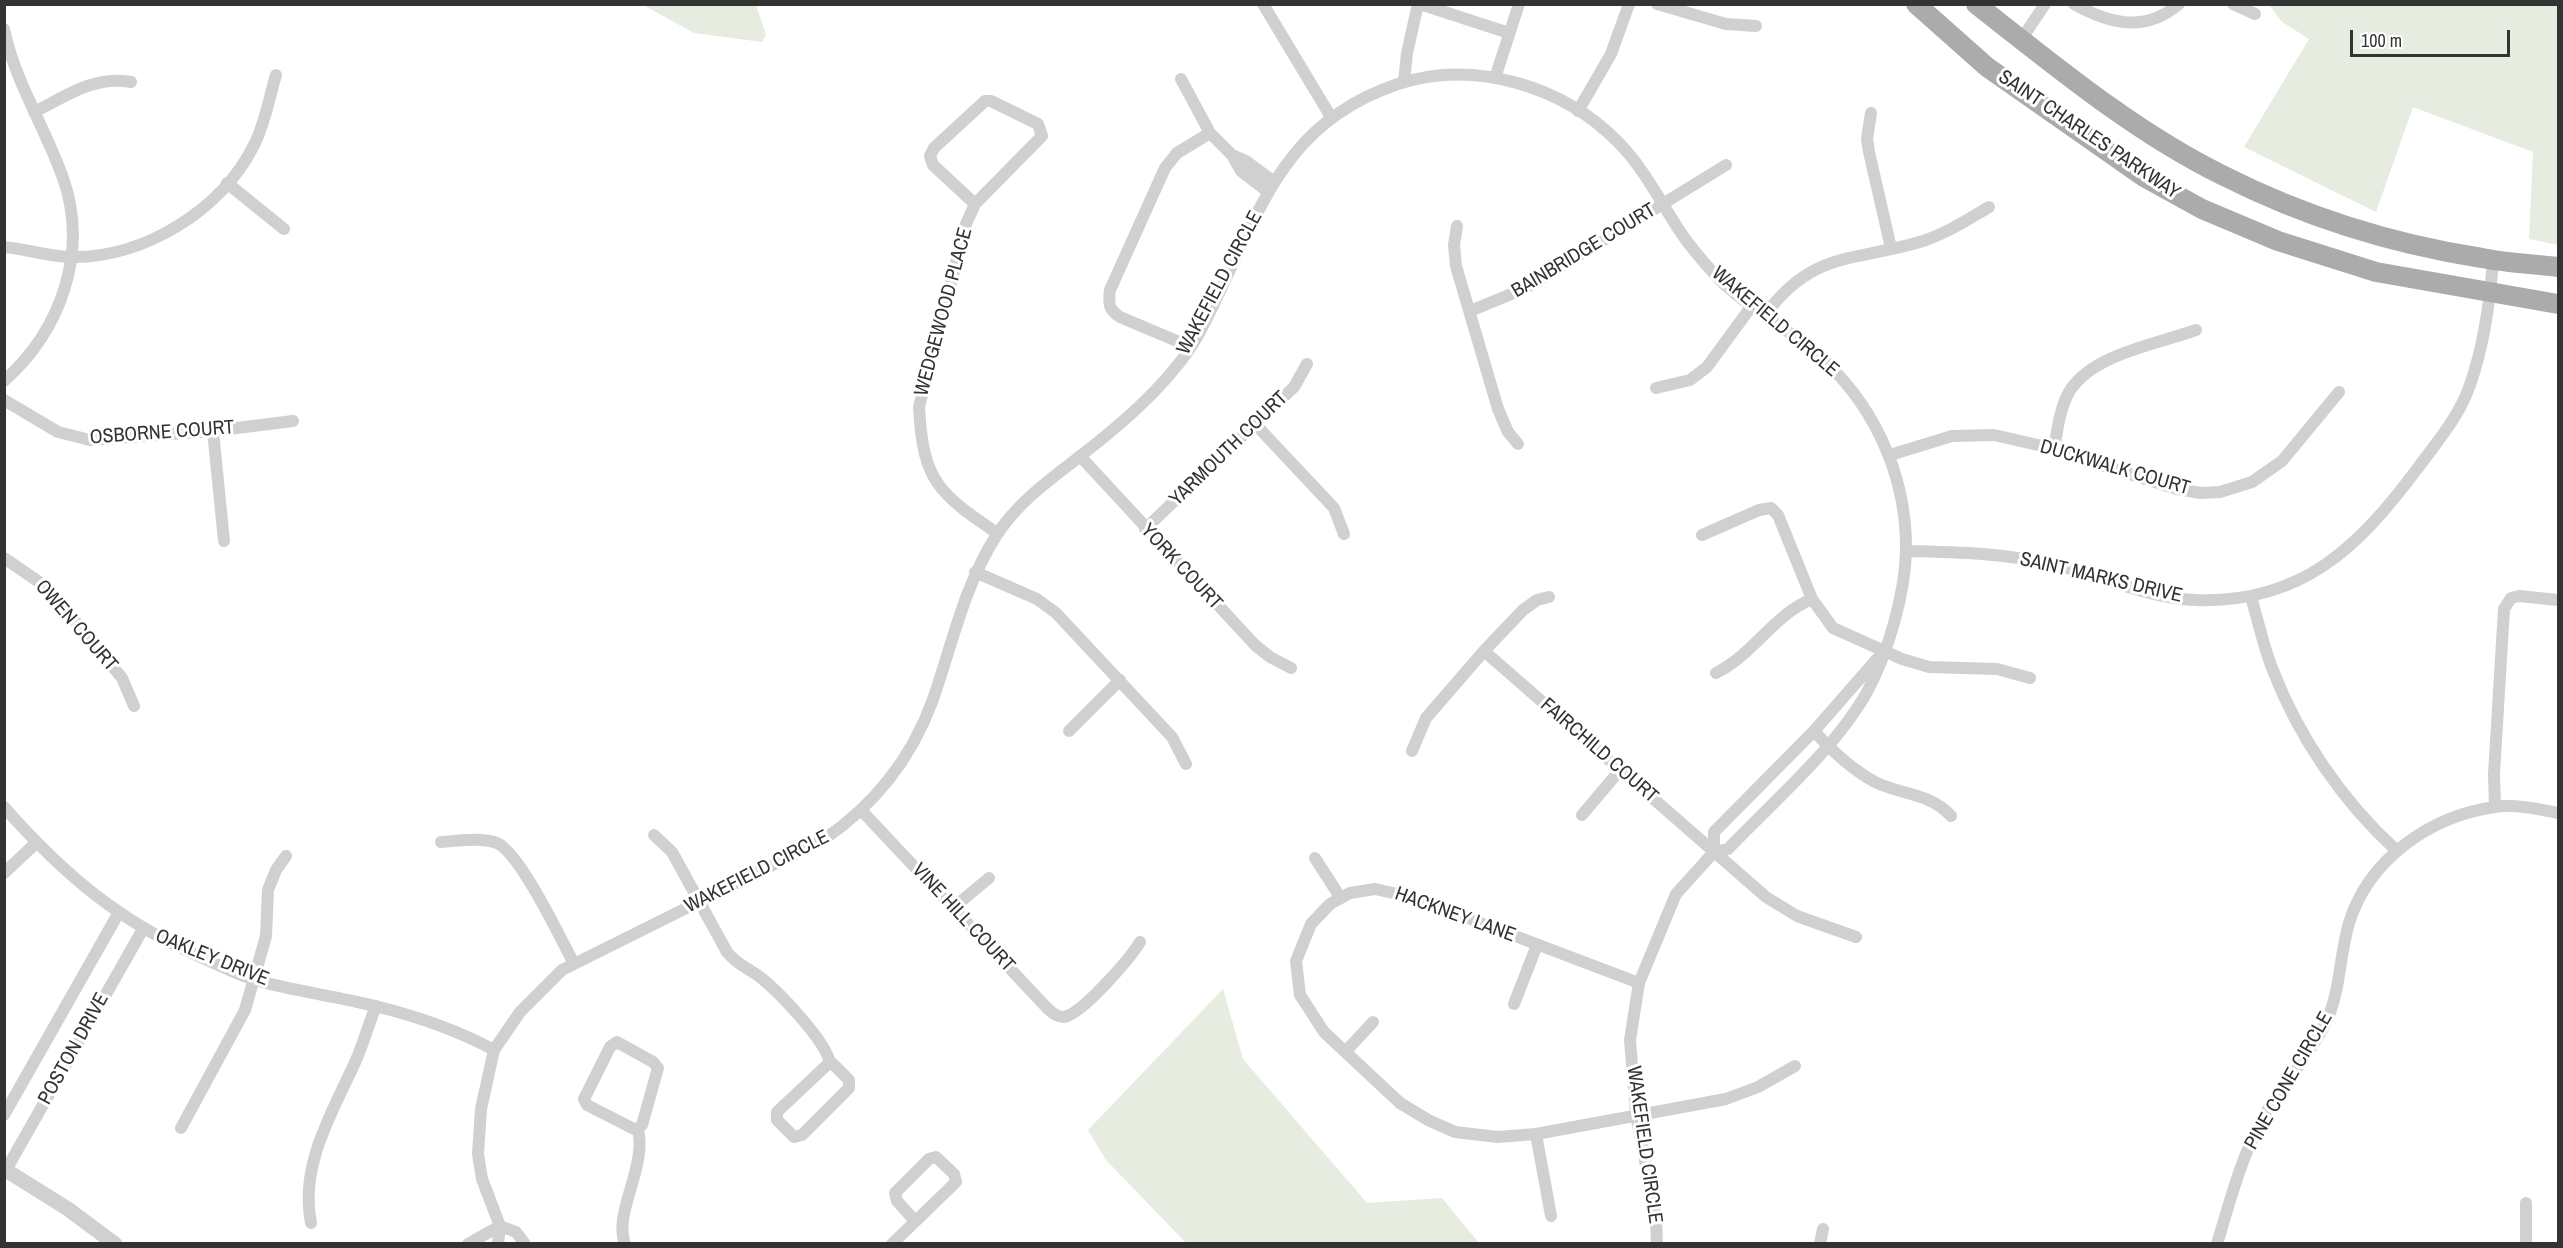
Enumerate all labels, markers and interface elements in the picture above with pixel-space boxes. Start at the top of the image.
scale bar [2353,18,2514,56]
text: 100 m [2361,28,2402,53]
street label: SAINT CHARLES PARKWAY [1994,65,2184,205]
street label: BAINBRIDGE COURT [1508,199,1660,303]
street label: WAKEFIELD CIRCLE [1172,207,1268,359]
street label: WEDGEWOOD PLACE [910,225,978,399]
street label: WAKEFIELD CIRCLE [1706,262,1844,382]
street label: YARMOUTH COURT [1165,386,1293,512]
street label: OSBORNE COURT [89,416,235,450]
street label: DUCKWALK COURT [2037,435,2193,501]
street label: YORK COURT [1135,519,1227,615]
street label: SAINT MARKS DRIVE [2017,548,2185,608]
street label: OWEN COURT [30,575,122,677]
street label: FAIRCHILD COURT [1535,693,1663,809]
street label: WAKEFIELD CIRCLE [681,825,833,919]
street label: VINE HILL COURT [906,859,1020,977]
street label: HACKNEY LANE [1391,882,1519,948]
street label: OAKLEY DRIVE [152,924,272,992]
street label: POSTON DRIVE [34,989,114,1109]
street label: PINE CONE CIRCLE [2240,1008,2338,1154]
street label: WAKEFIELD CIRCLE [1621,1065,1667,1225]

